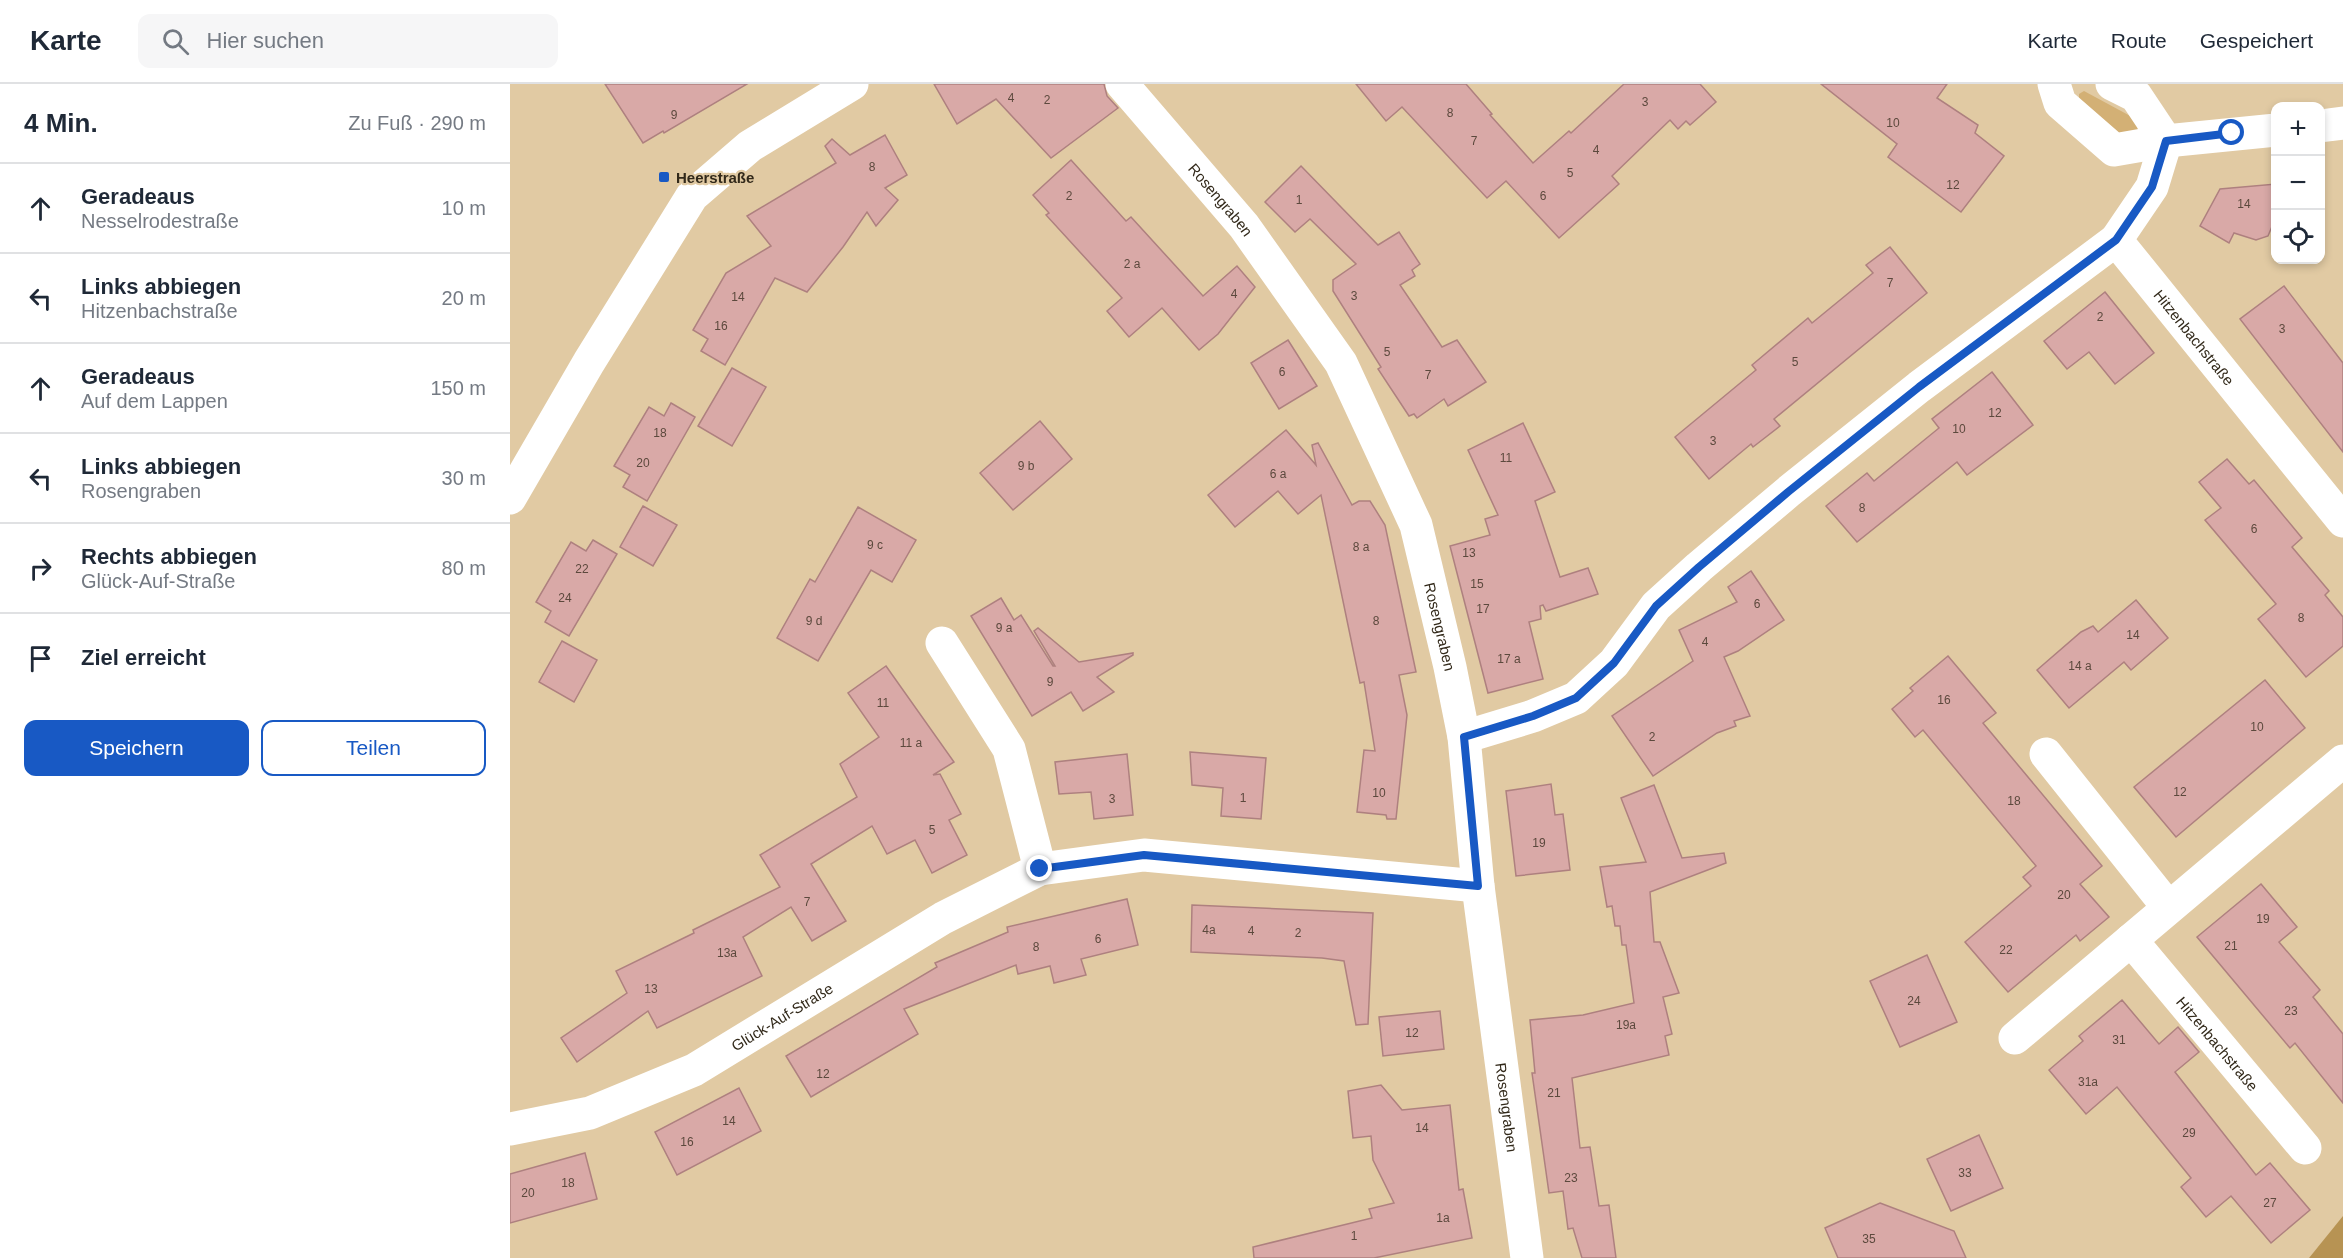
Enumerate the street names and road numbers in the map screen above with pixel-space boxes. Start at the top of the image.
street label: Rosengraben [1185,160,1257,239]
street label: Hitzenbachstraße [2151,286,2238,388]
street label: Rosengraben [1422,581,1459,672]
street label: Glück-Auf-Straße [728,979,836,1054]
street label: Hitzenbachstraße [2173,993,2262,1094]
street label: Rosengraben [1493,1062,1521,1153]

